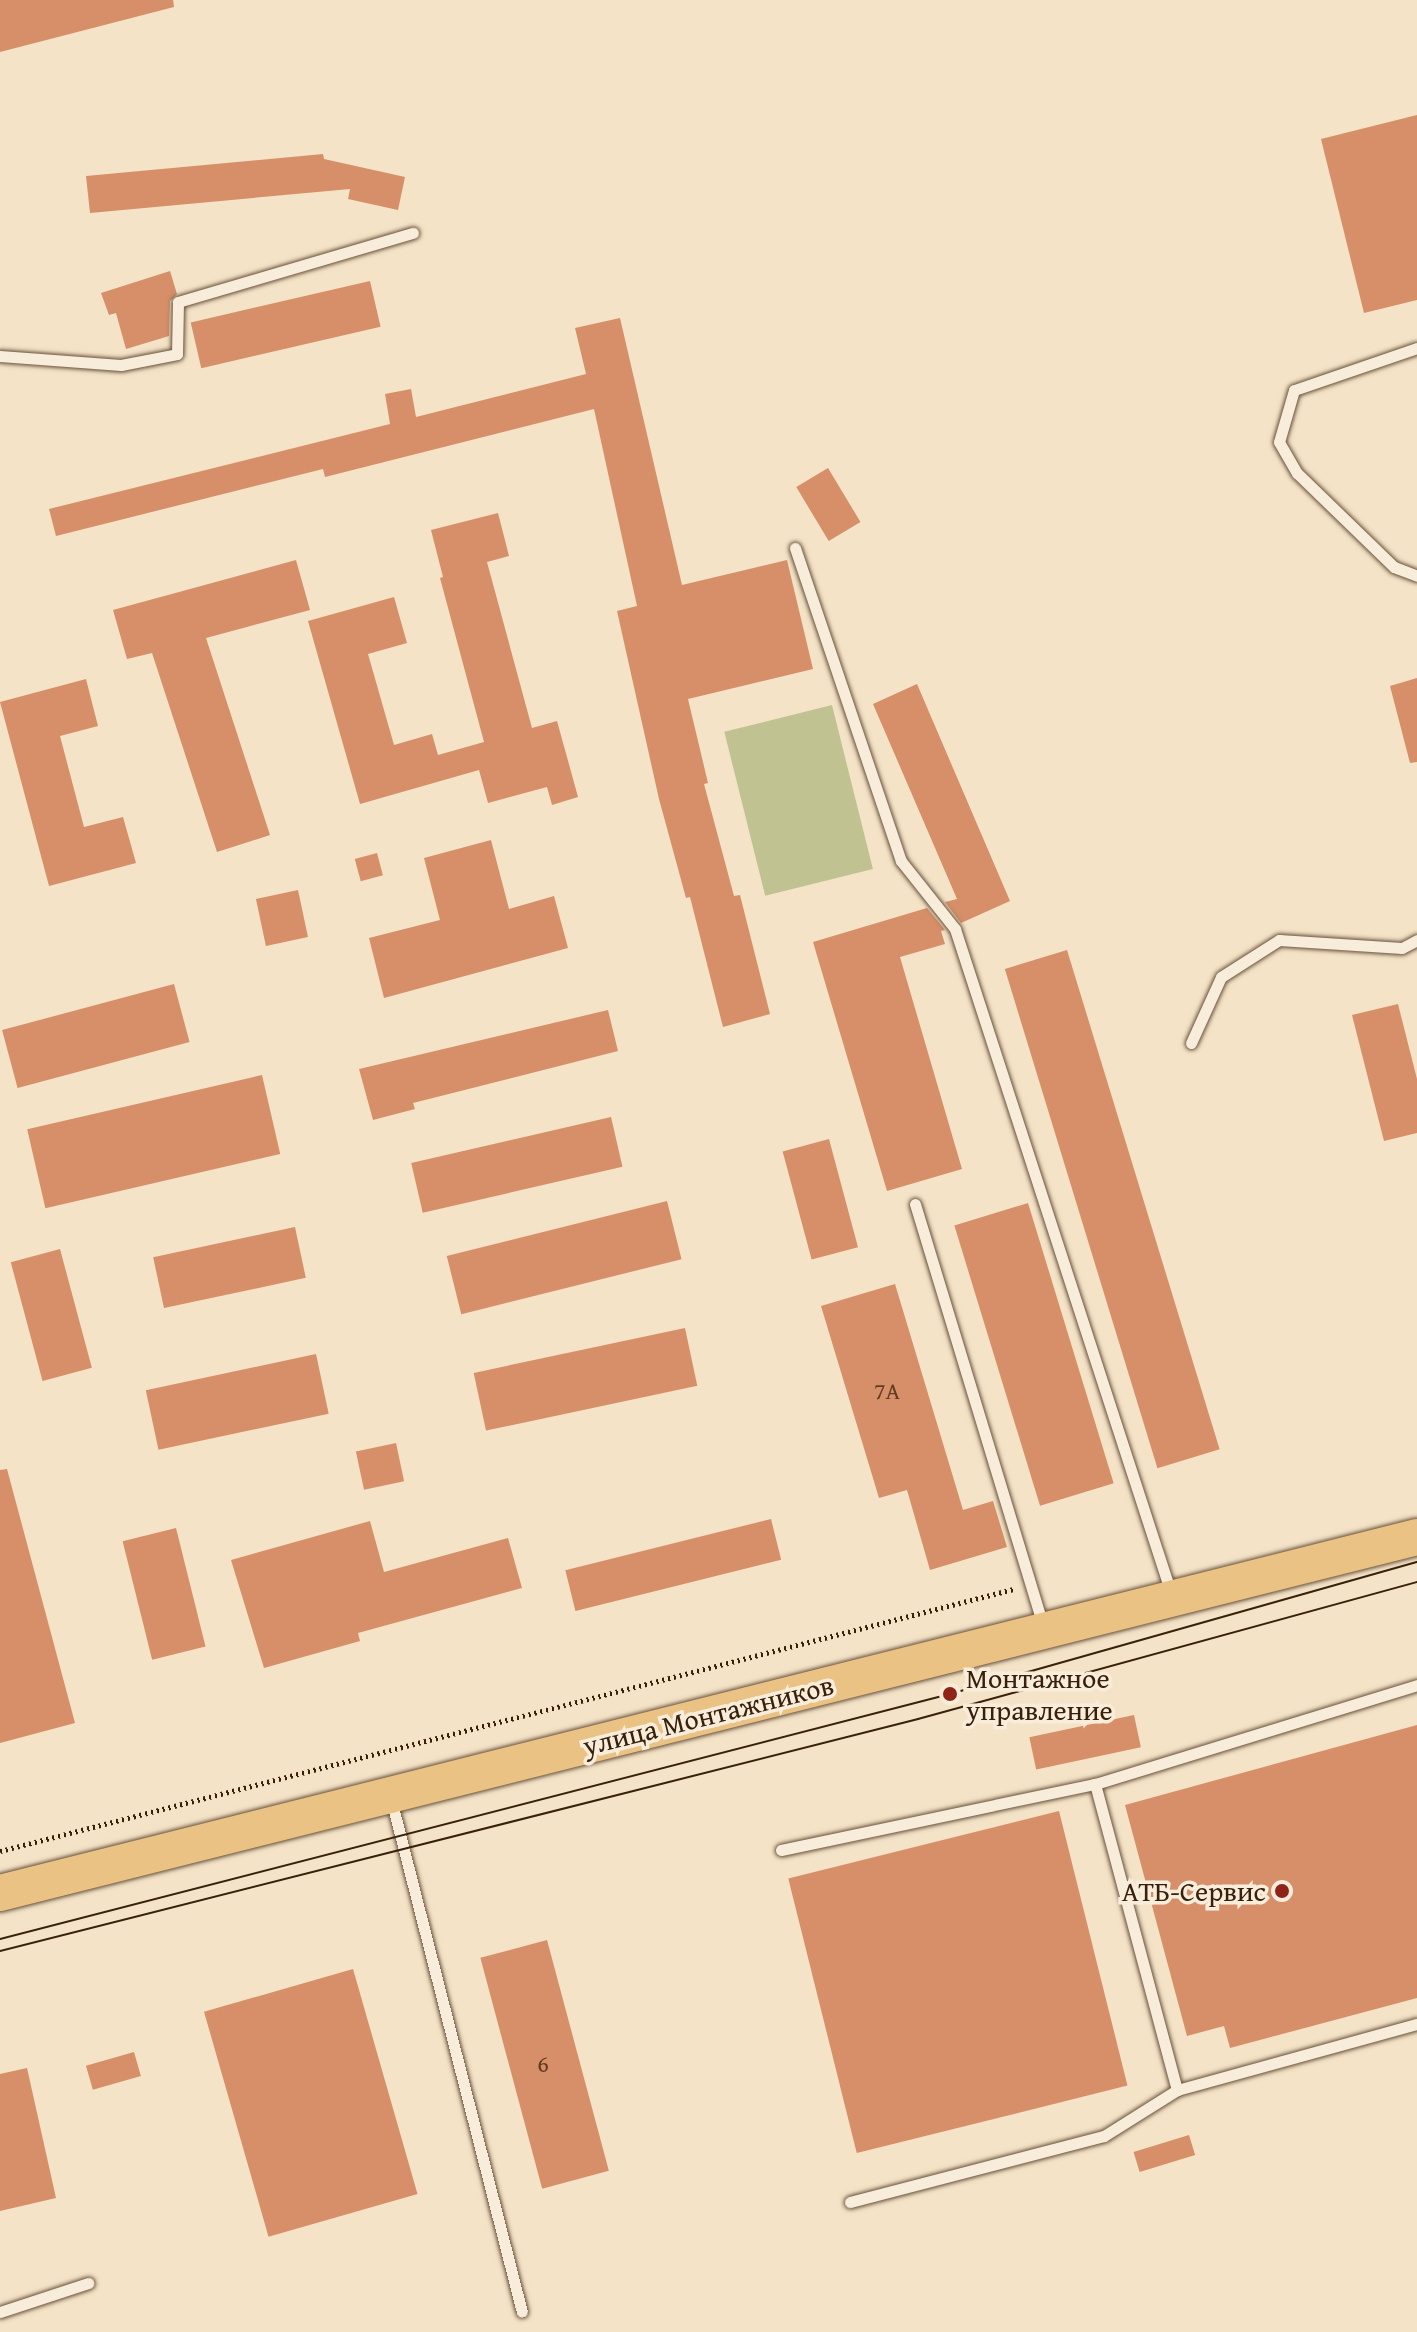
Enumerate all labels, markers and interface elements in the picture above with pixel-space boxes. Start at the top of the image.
house number: 7А [874,1377,900,1405]
place label: Монтажное управление [966,1661,1113,1727]
street label: улица Монтажников [579,1668,837,1762]
marker: Монтажное управление [941,1685,959,1703]
place label: АТБ-Сервис [1122,1874,1266,1908]
marker: АТБ-Сервис [1273,1882,1291,1900]
house number: 6 [537,2050,549,2078]

